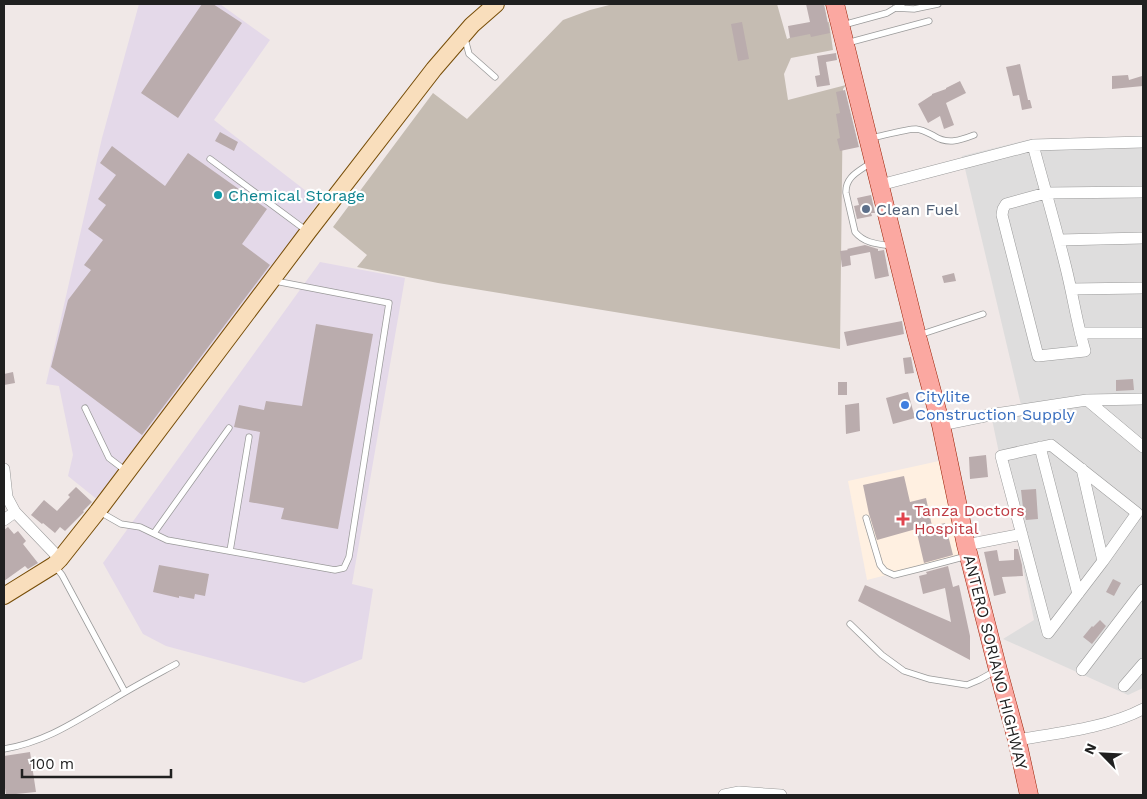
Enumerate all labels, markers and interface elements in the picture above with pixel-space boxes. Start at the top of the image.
place label: Chemical Storage [228,186,365,205]
marker: Chemical Storage [212,189,224,201]
place label: Clean Fuel [876,200,959,219]
marker: Clean Fuel [860,203,872,215]
place label: Citylite Construction Supply [915,387,1076,424]
marker: Citylite Construction Supply [899,399,911,411]
place label: Tanza Doctors Hospital [914,501,1025,538]
marker: Tanza Doctors Hospital [896,512,910,526]
street label: ANTERO SORIANO HIGHWAY [960,553,1031,771]
north arrow [1077,729,1127,779]
text: N [1081,741,1100,757]
scale bar [22,746,171,778]
text: 100 m [30,755,74,773]

